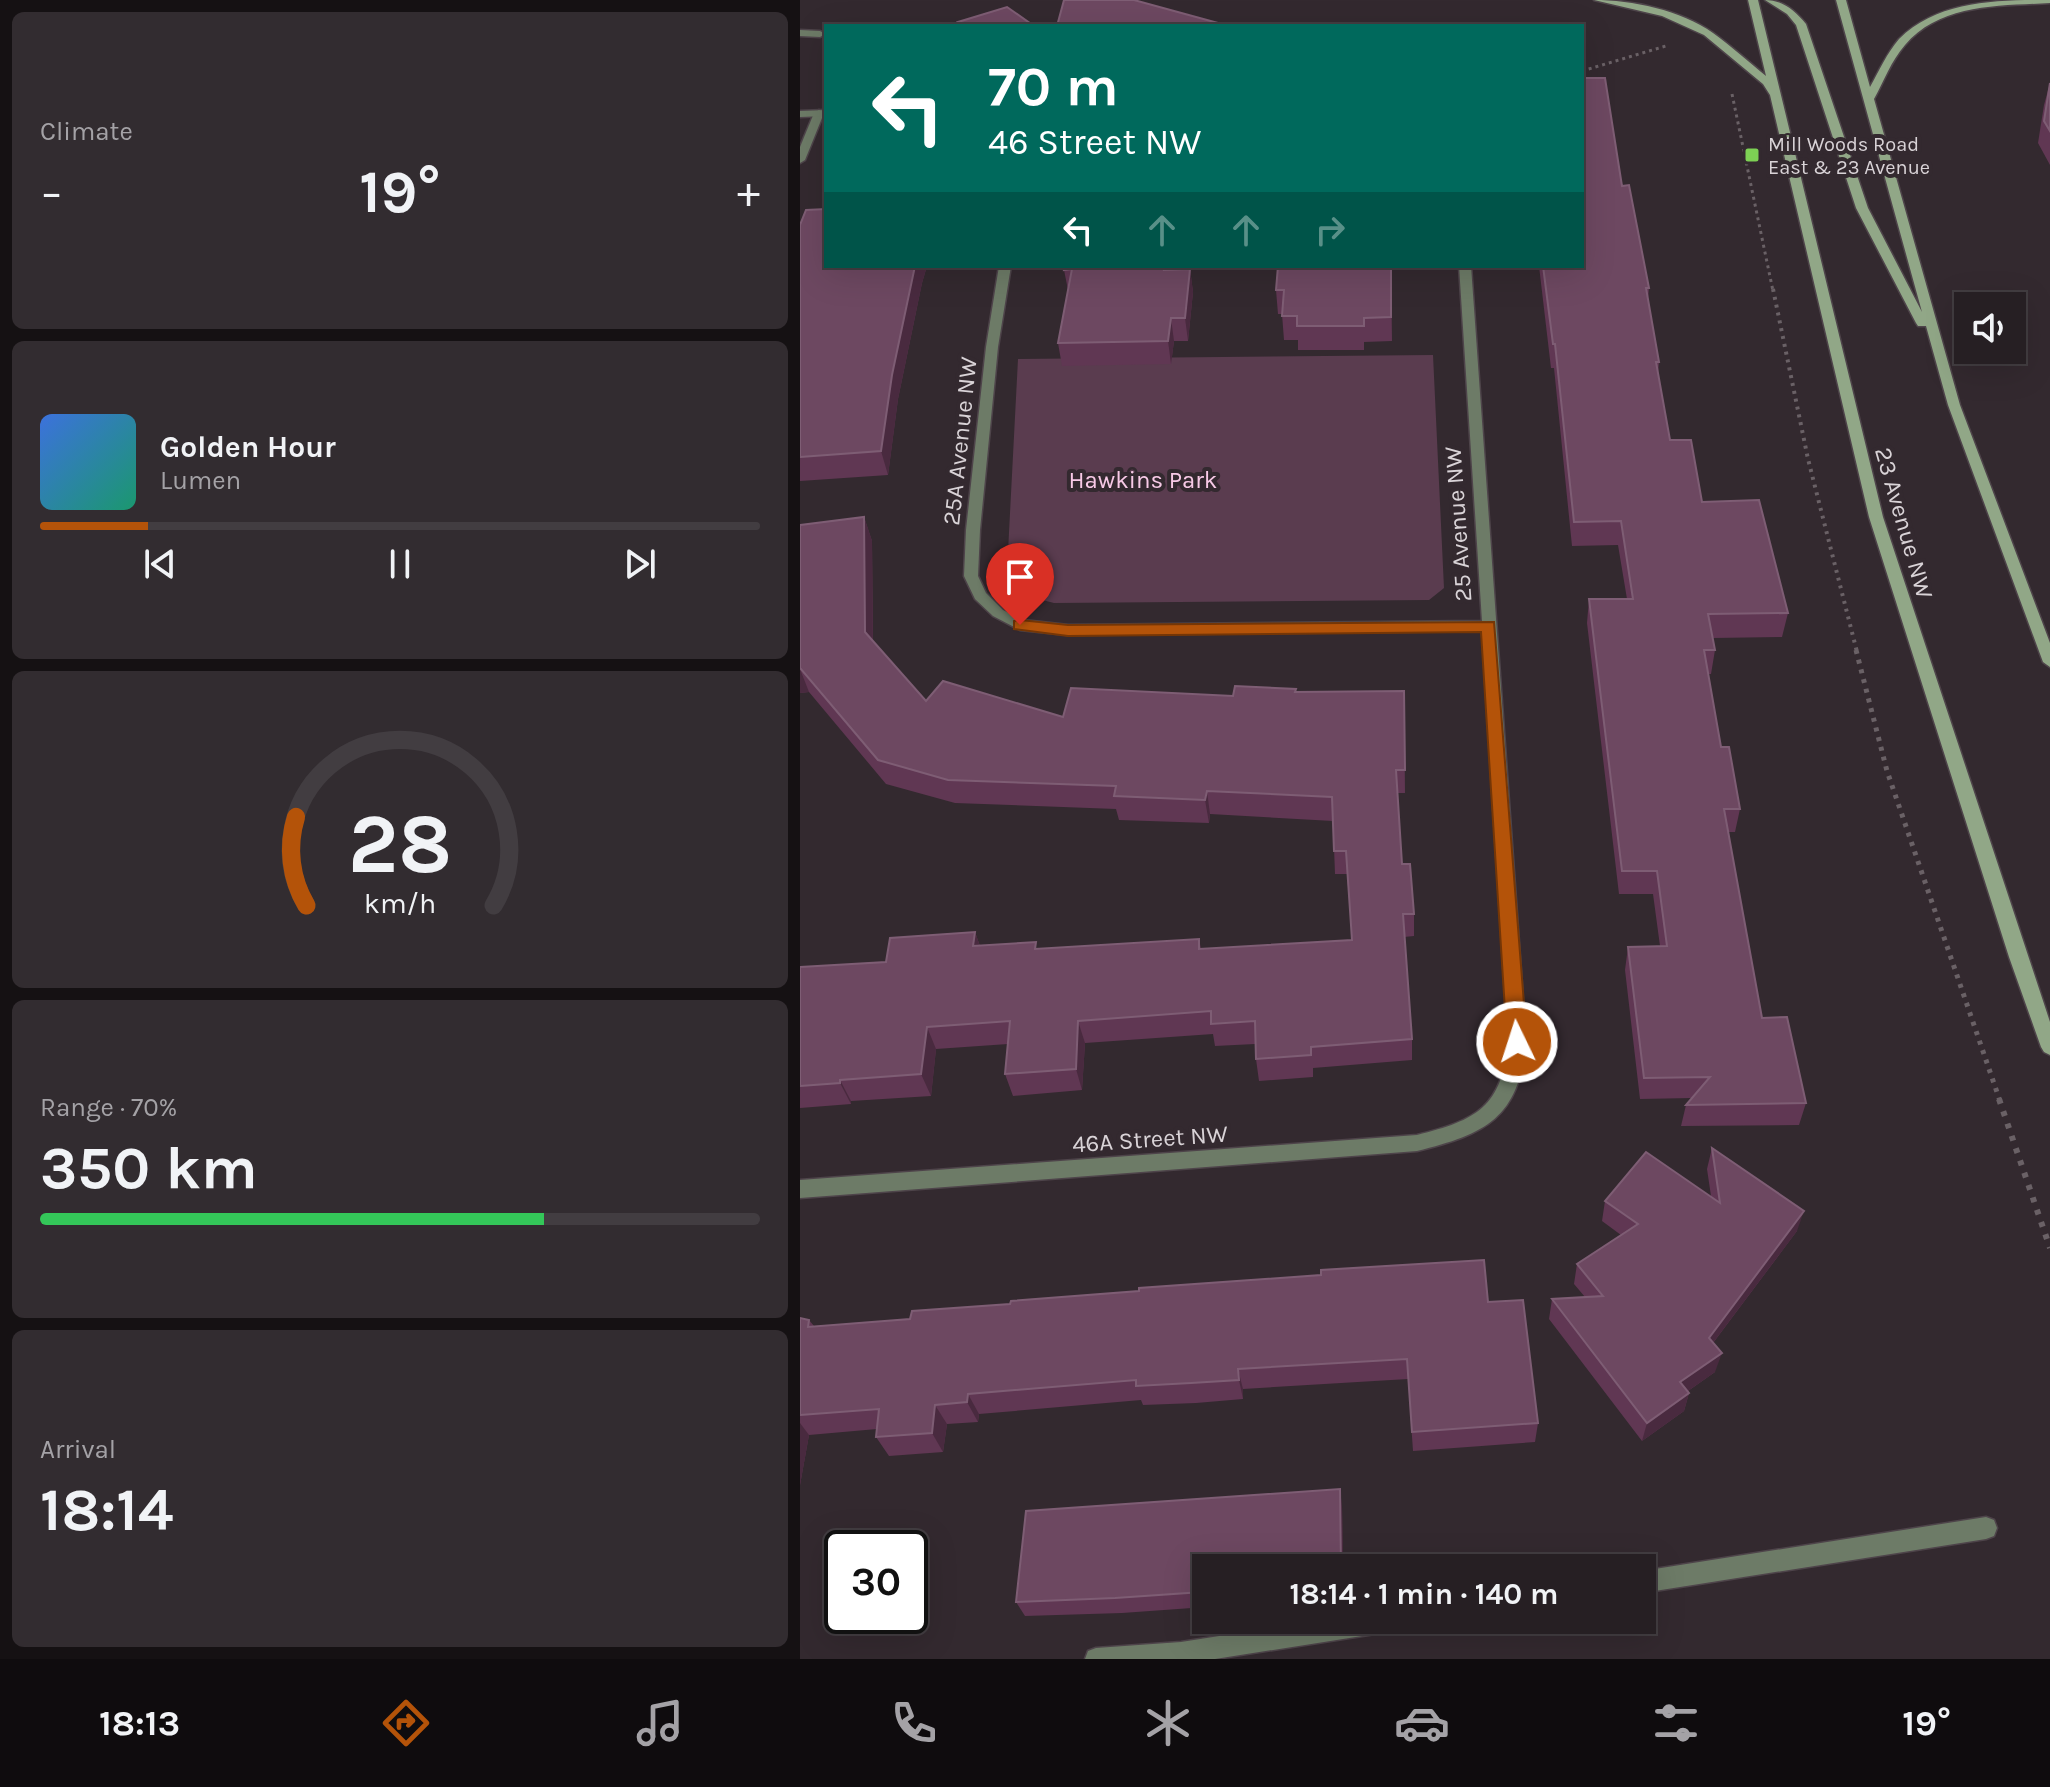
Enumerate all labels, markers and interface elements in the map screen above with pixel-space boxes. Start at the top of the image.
text: 70 m [988,54,1119,119]
icon: left [856,56,960,160]
text: Climate [40,116,133,147]
text: 46 Street NW [988,121,1201,163]
place label: Mill Woods Road East & 23 Avenue [1768,133,1930,179]
marker: Mill Woods Road East & 23 Avenue [1743,146,1761,164]
text: 19° [359,157,441,227]
text: − [40,167,63,218]
text: + [737,167,760,218]
icon: left [1056,208,1100,252]
icon: ahead [1140,208,1184,252]
icon: ahead [1224,208,1268,252]
icon: right [1308,208,1352,252]
map controls [1954,292,2026,364]
button: sound [1954,292,2026,364]
street label: 25A Avenue NW [937,355,983,527]
text: Golden Hour [160,429,336,465]
street label: 23 Avenue NW [1869,444,1939,603]
street label: 25 Avenue NW [1439,445,1477,603]
text: Lumen [160,465,241,496]
park label: Hawkins Park [1069,466,1217,494]
icon: previous [138,542,182,586]
icon: pause [378,542,422,586]
icon: next [618,542,662,586]
pin [986,543,1054,625]
icon: arrive [998,555,1042,599]
text: 28 [348,795,452,892]
text: km/h [364,887,436,920]
position arrow [1475,1000,1559,1084]
text: Range · 70% [40,1092,177,1123]
street label: 46A Street NW [1071,1120,1229,1158]
text: 350 km [40,1133,258,1203]
text: Arrival [40,1434,116,1465]
text: 18:14 [40,1475,173,1545]
speed limit sign: 30 [824,1530,928,1634]
text: 18:14 · 1 min · 140 m [1290,1576,1558,1612]
icon: directions [378,1695,434,1751]
icon: music [632,1695,688,1751]
icon: phone [886,1695,942,1751]
icon: climate [1140,1695,1196,1751]
icon: car [1394,1695,1450,1751]
icon: filters [1648,1695,1704,1751]
text: 18:13 [99,1702,180,1744]
text: 19° [1902,1702,1951,1744]

